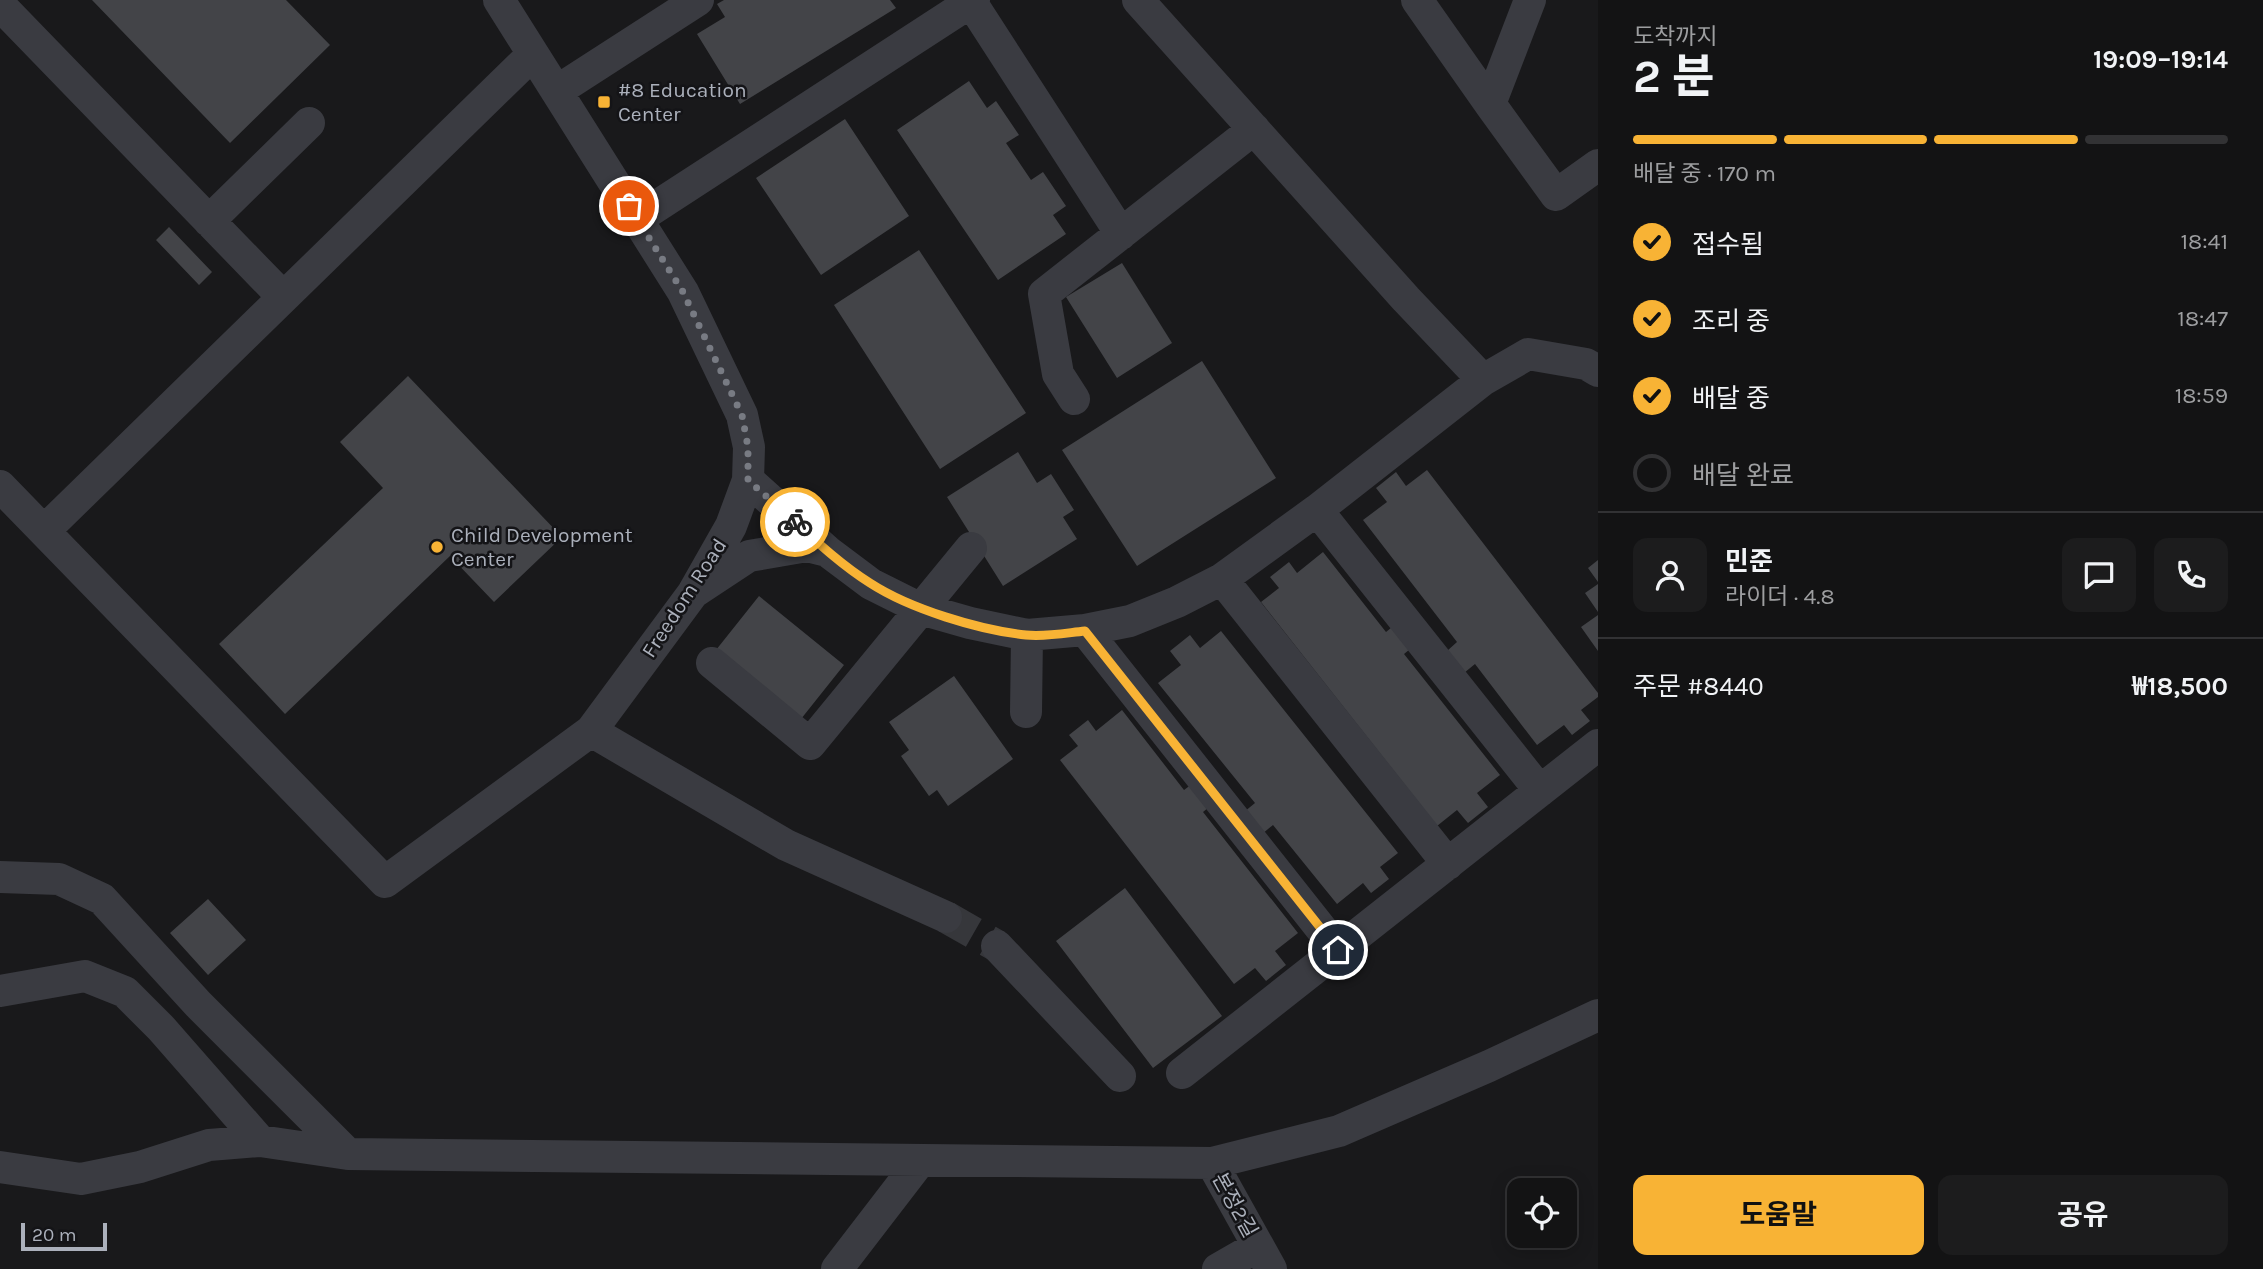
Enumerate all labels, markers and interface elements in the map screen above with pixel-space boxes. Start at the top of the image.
text: 도착까지 [1633,23,1718,50]
text: 19:09–19:14 [2093,44,2228,75]
text: 2 분 [1633,50,1715,104]
place label: #8 Education Center [618,78,747,126]
marker: #8 Education Center [596,94,612,110]
text: 배달 중 · 170 m [1633,160,1776,187]
pin [599,176,659,236]
icon: bag [610,187,648,225]
icon: check [1633,223,1671,261]
text: 18:41 [2181,228,2228,255]
text: 접수됨 [1692,229,1764,260]
icon: check [1633,300,1671,338]
text: 18:47 [2177,305,2228,332]
text: 조리 중 [1692,306,1770,337]
icon: check [1633,377,1671,415]
text: 18:59 [2175,382,2228,409]
text: 배달 중 [1692,383,1770,414]
text: 배달 완료 [1692,460,1794,491]
courier [760,487,830,557]
icon: bike [776,503,814,541]
place label: Child Development Center [451,523,633,571]
street label: Freedom Road [637,534,731,662]
button: person [1633,538,1707,612]
button: chat [2062,538,2136,612]
button: phone [2154,538,2228,612]
marker: Child Development Center [429,539,445,555]
text: 민준 [1725,546,1773,577]
text: 라이더 · 4.8 [1725,583,1835,610]
text: 주문 #8440 [1633,671,1764,702]
text: ₩18,500 [2132,671,2228,702]
pin [1308,920,1368,980]
icon: home [1319,931,1357,969]
street label: 본정2길 [1208,1169,1262,1241]
button: 도움말 [1633,1175,1924,1255]
button: 공유 [1938,1175,2228,1255]
map controls [1507,1178,1577,1248]
button: locate [1507,1178,1577,1248]
scale bar [21,1220,107,1252]
text: 20 m [32,1224,77,1246]

